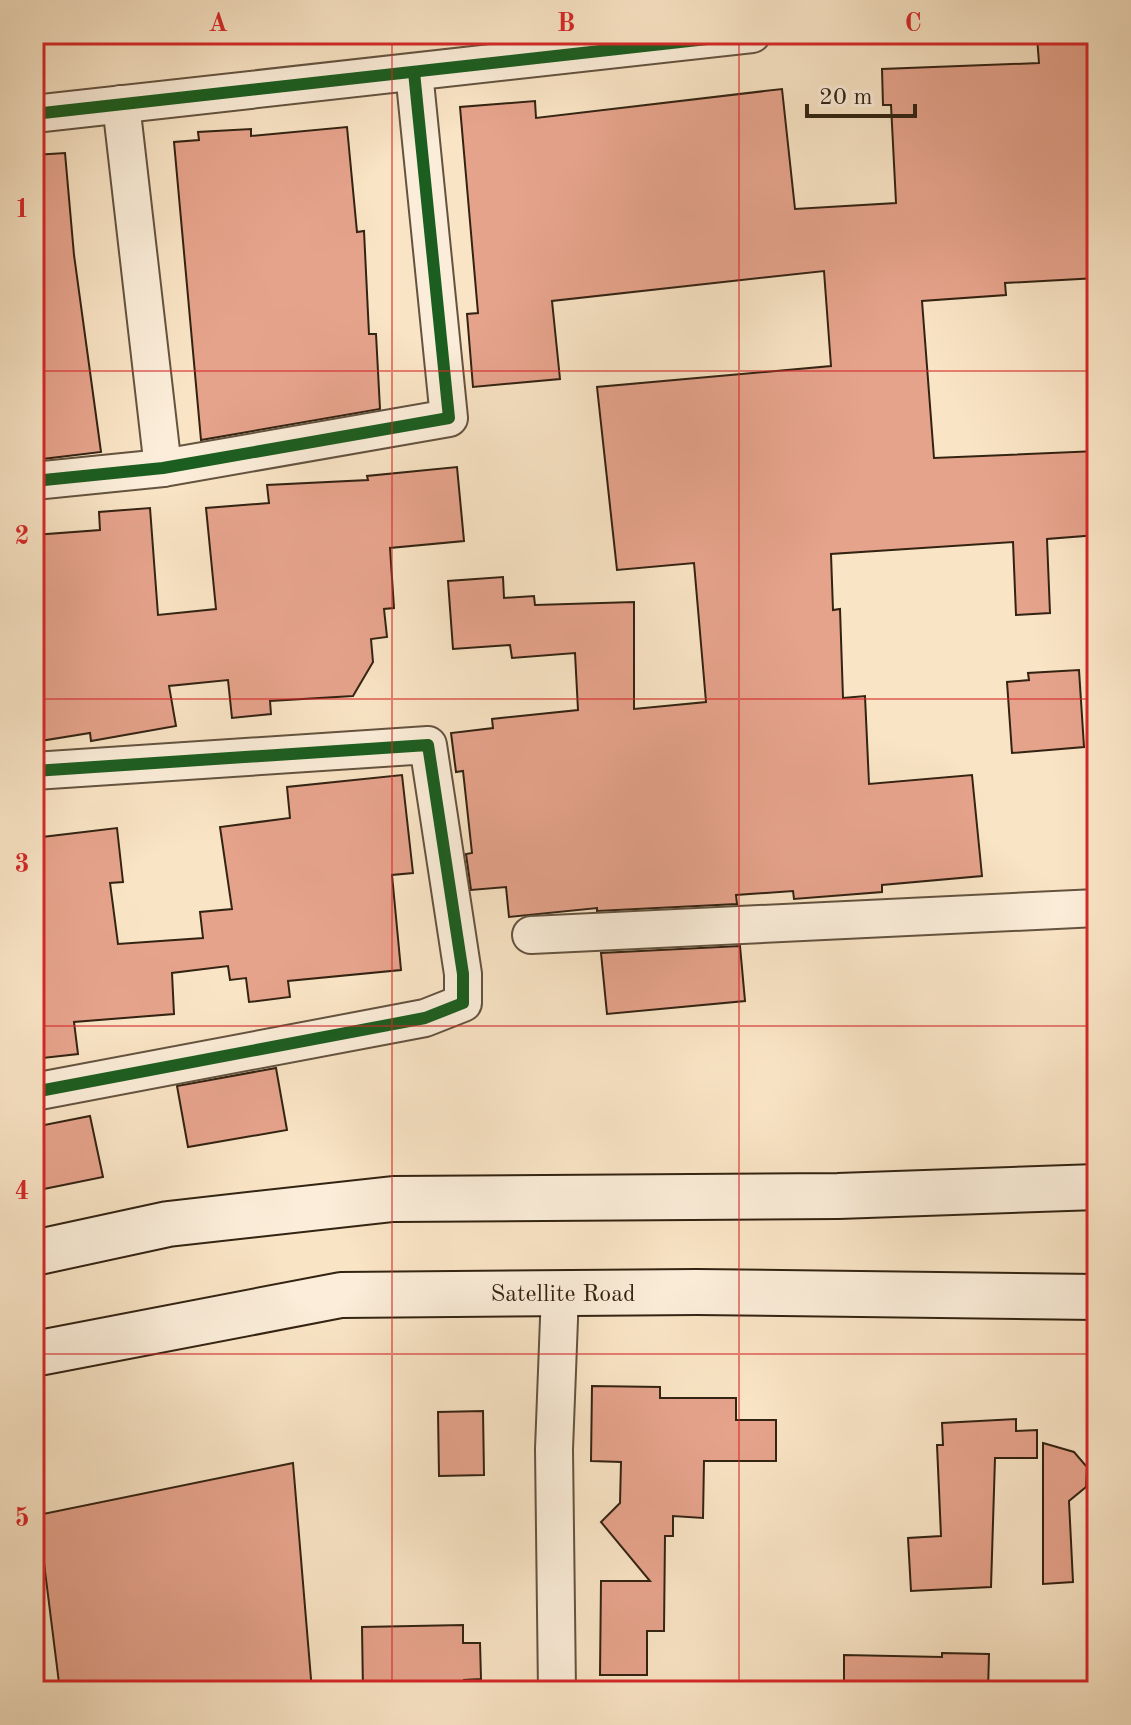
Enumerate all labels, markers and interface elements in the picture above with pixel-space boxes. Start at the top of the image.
text: A [208,11,228,37]
text: B [557,11,575,37]
text: C [904,11,922,37]
scale bar [807,68,915,118]
text: 20 m [819,86,873,110]
text: 1 [14,197,30,223]
text: 2 [14,524,30,550]
text: 3 [14,852,30,878]
text: 4 [14,1179,30,1205]
street label: Satellite Road [490,1283,636,1307]
text: 5 [14,1506,30,1532]

